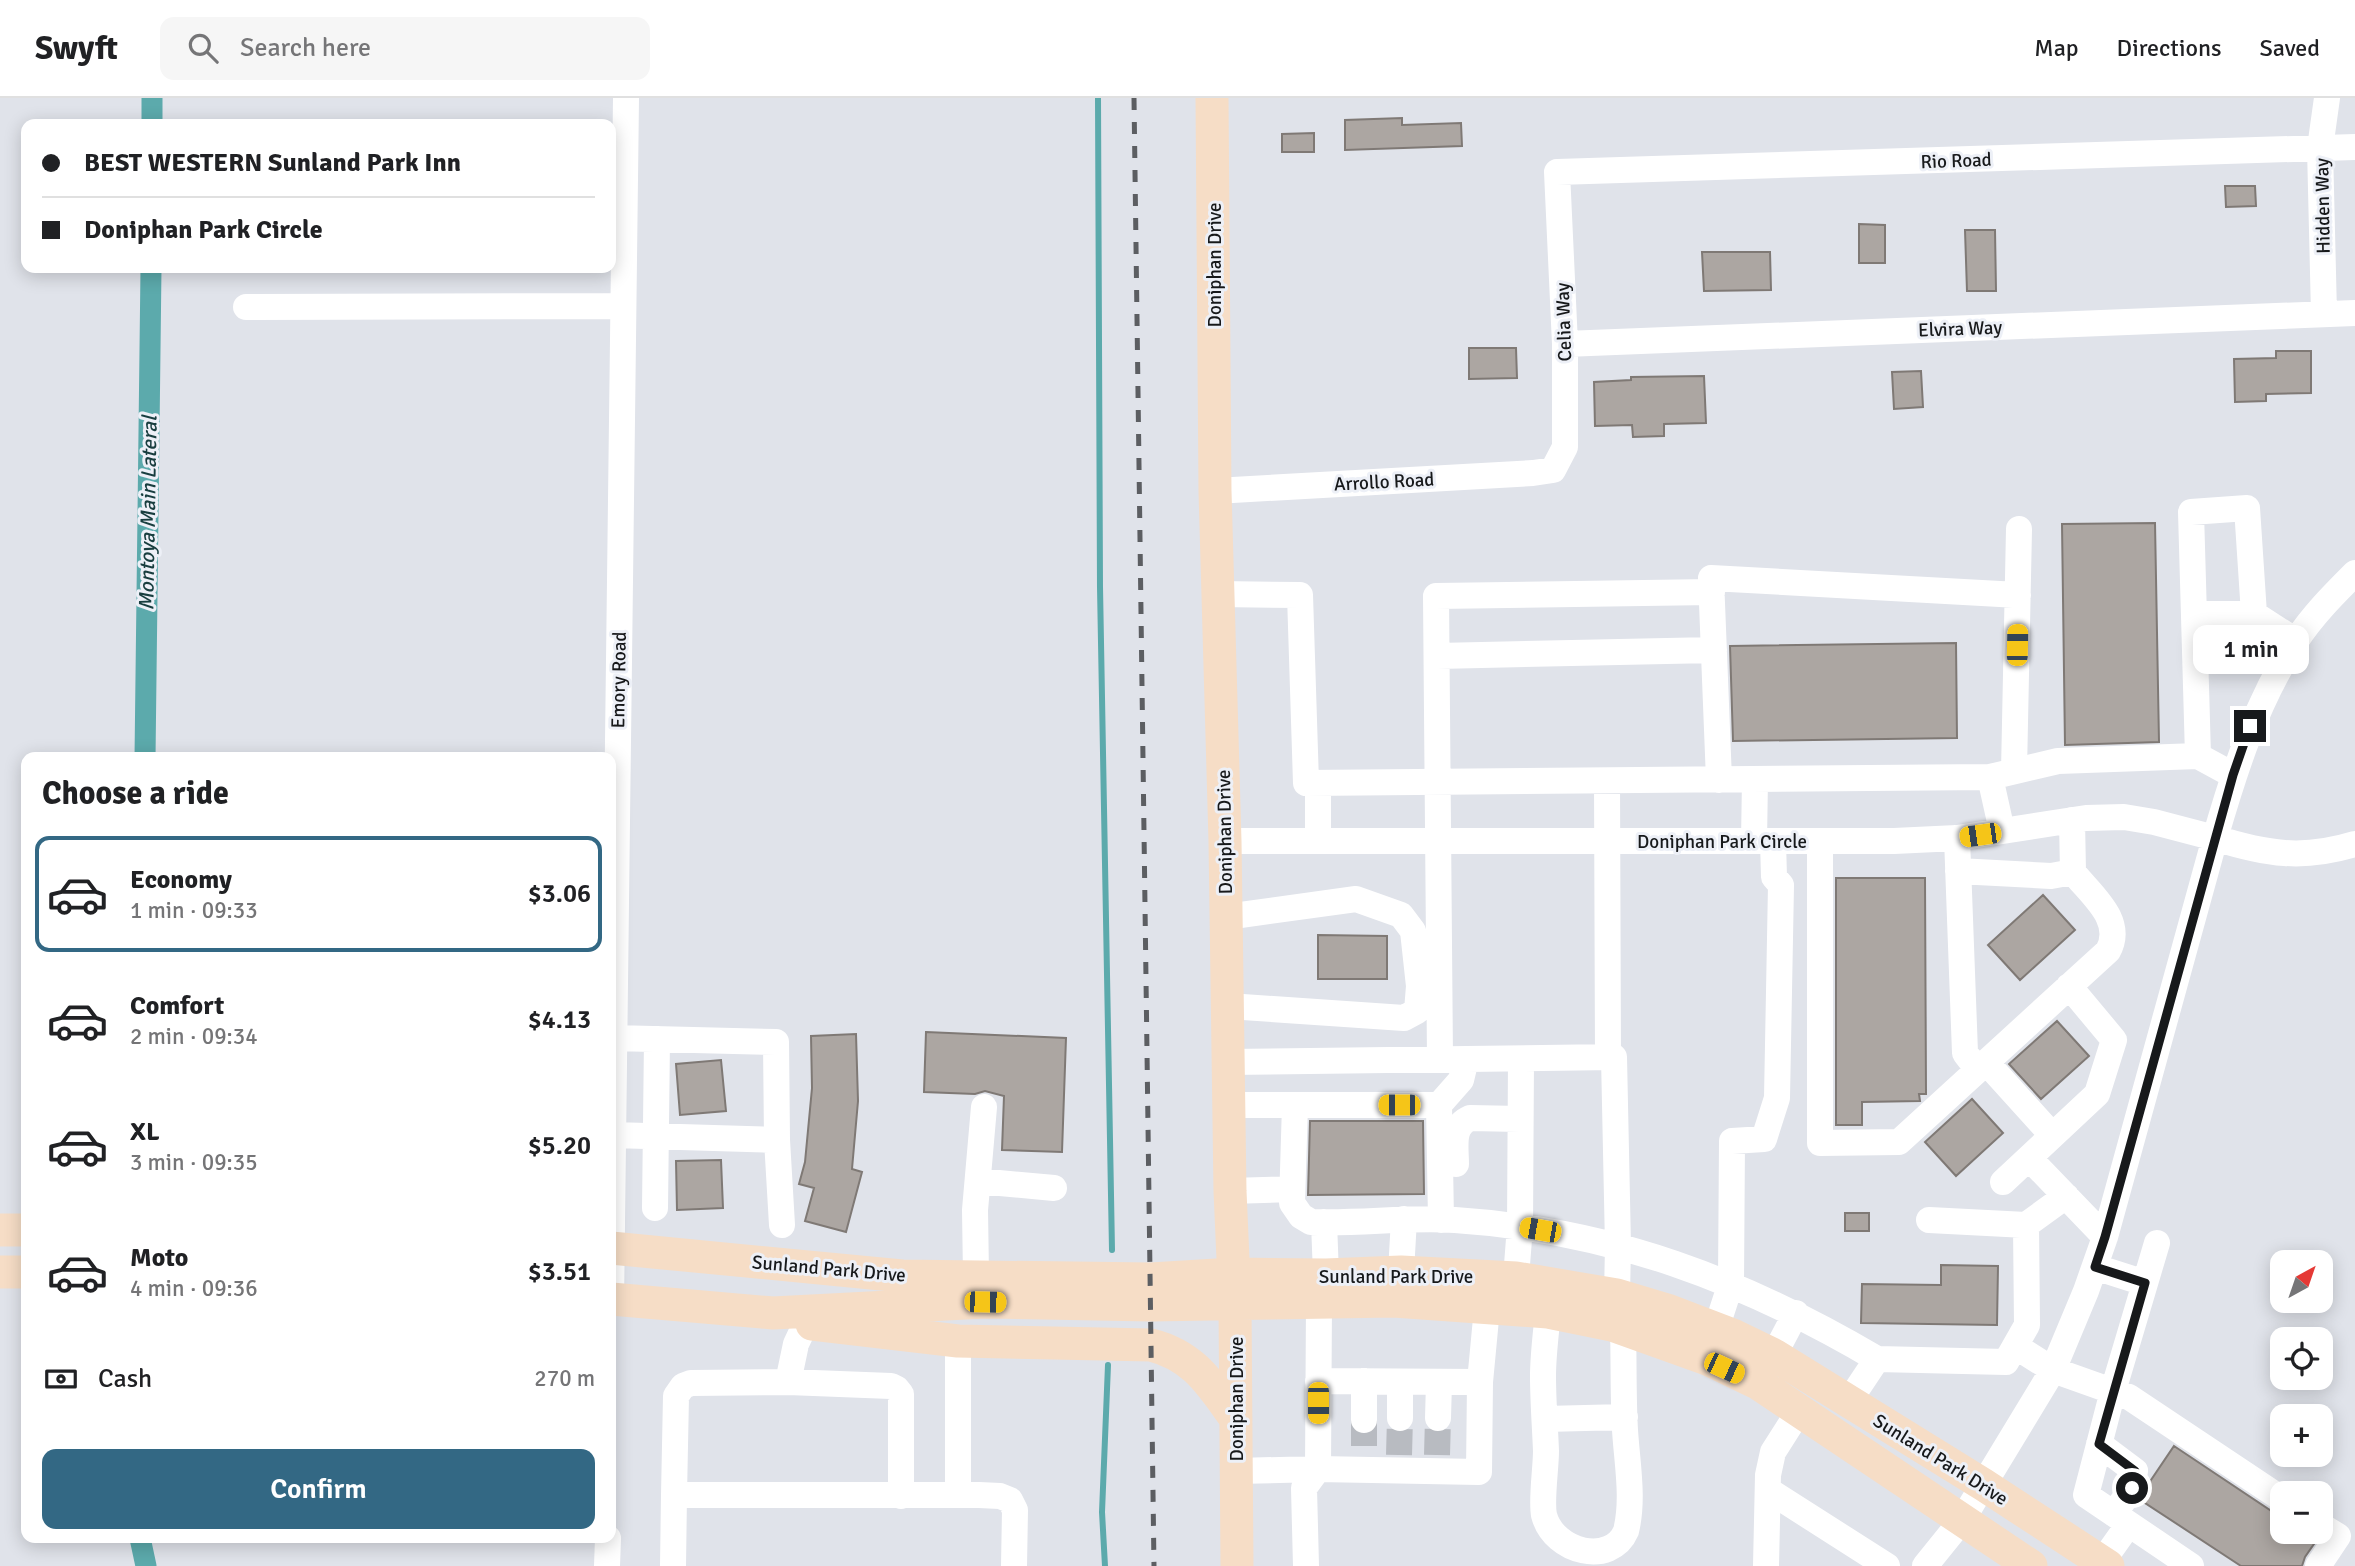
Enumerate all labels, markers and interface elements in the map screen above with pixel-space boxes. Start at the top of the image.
search box [160,17,650,80]
text: Swyft [35,28,118,69]
icon: search [184,29,222,67]
text: Search here [240,32,371,64]
text: Map [2034,33,2079,63]
text: Directions [2117,33,2222,63]
text: Saved [2260,33,2320,63]
text: BEST WESTERN Sunland Park Inn [84,147,461,179]
street label: Rio Road [1920,148,1992,174]
street label: Hidden Way [2310,158,2336,254]
street label: Doniphan Drive [1203,203,1227,327]
text: Doniphan Park Circle [84,214,323,246]
street label: Celia Way [1551,282,1577,362]
street label: Elvira Way [1918,316,2003,342]
water label: Montoya Main Lateral [133,414,163,610]
street label: Arrollo Road [1333,467,1435,497]
car [2007,624,2028,666]
callout: 1 min [2192,624,2308,674]
street label: Emory Road [606,631,632,729]
text: 1 min [2223,635,2279,664]
route end [2234,710,2266,742]
street label: Doniphan Drive [1212,769,1238,895]
text: Choose a ride [42,774,229,813]
car [1958,822,2003,848]
street label: Doniphan Park Circle [1637,830,1807,854]
icon: car [46,863,109,926]
text: Economy [130,864,232,896]
text: $3.06 [528,878,591,910]
text: 1 min · 09:33 [130,896,258,925]
icon: car [46,989,109,1052]
text: Comfort [130,990,224,1022]
text: $4.13 [528,1004,591,1036]
text: 2 min · 09:34 [130,1022,258,1051]
car [1379,1095,1421,1116]
icon: car [46,1115,109,1178]
text: XL [130,1116,160,1148]
text: $5.20 [528,1130,591,1162]
text: 3 min · 09:35 [130,1148,258,1177]
car [1518,1216,1563,1244]
icon: car [46,1241,109,1304]
text: Moto [130,1242,188,1274]
street label: Sunland Park Drive [751,1250,907,1288]
north arrow [2270,1250,2333,1312]
map controls [2270,1250,2333,1544]
text: $3.51 [528,1256,591,1288]
street label: Sunland Park Drive [1319,1265,1473,1289]
text: 4 min · 09:36 [130,1274,258,1303]
car [964,1291,1007,1313]
button: locate [2270,1327,2333,1390]
street label: Doniphan Drive [1225,1337,1249,1461]
car [1701,1350,1748,1386]
icon: cash [42,1360,80,1398]
text: Cash [98,1363,152,1395]
text: 270 m [534,1364,595,1393]
car [1308,1382,1329,1424]
button: + [2270,1404,2333,1467]
street label: Sunland Park Drive [1869,1409,2012,1511]
button: Confirm [42,1449,595,1529]
route start [2116,1472,2148,1504]
button: − [2270,1481,2333,1544]

